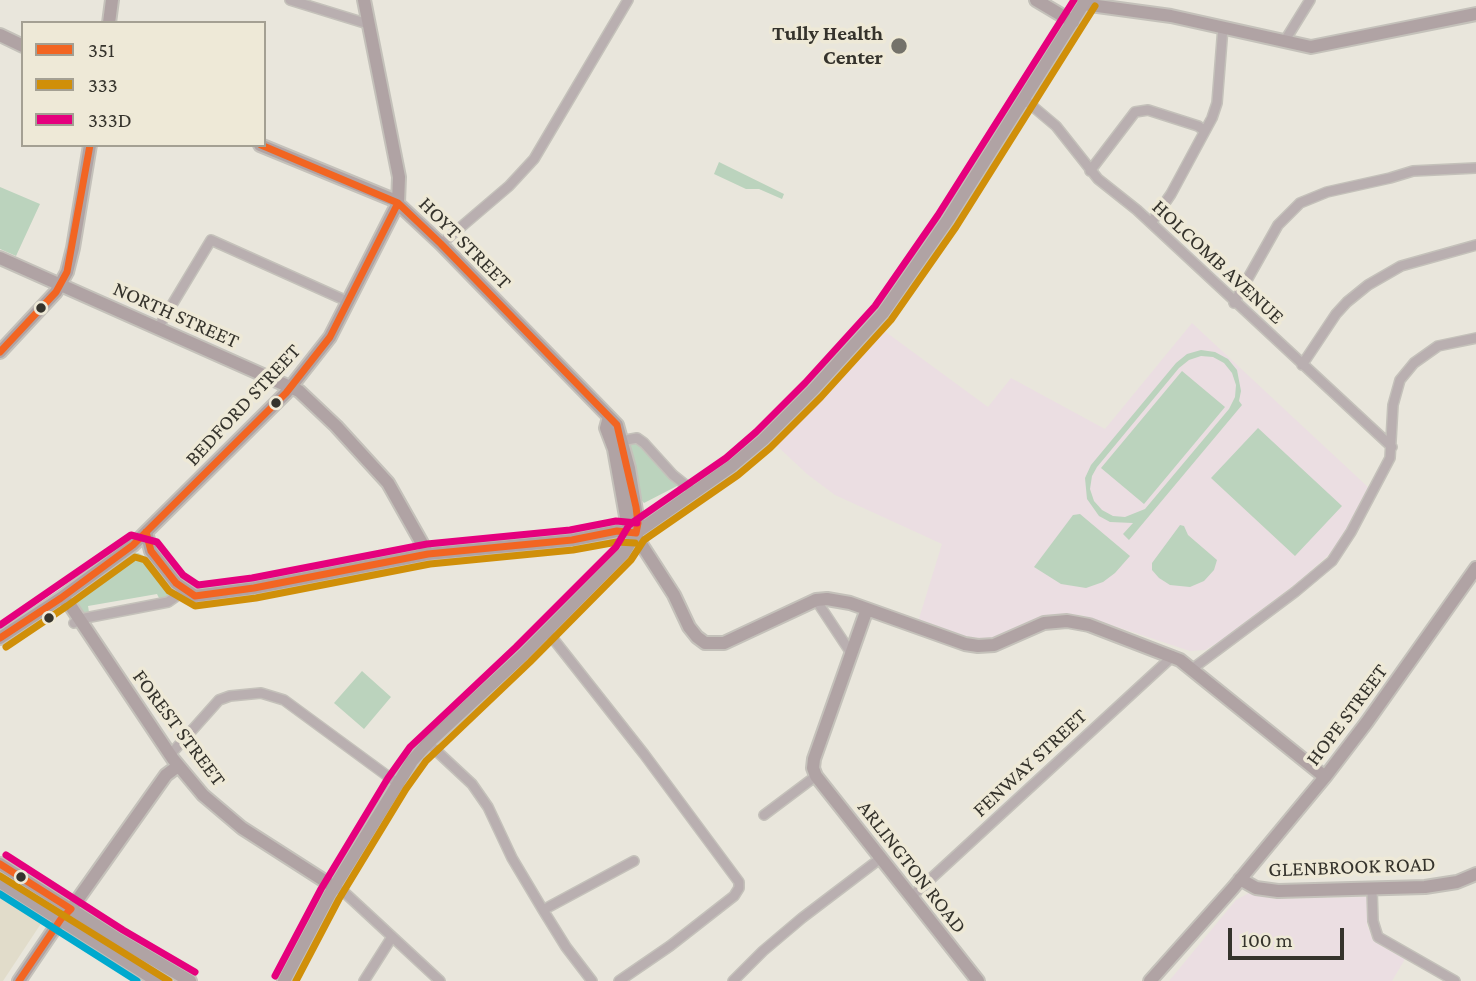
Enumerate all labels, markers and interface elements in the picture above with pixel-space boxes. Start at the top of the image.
legend [21,21,266,147]
place label: Tully Health Center [772,21,883,71]
marker: Tully Health Center [889,36,909,56]
text: 351 [88,38,115,62]
text: 333 [88,73,118,97]
text: 333D [88,108,132,132]
street label: HOYT STREET [413,191,517,295]
street label: HOLCOMB AVENUE [1147,194,1289,330]
street label: NORTH STREET [109,276,243,354]
unlabelled marker [34,301,48,315]
street label: BEDFORD STREET [180,339,306,471]
unlabelled marker [269,396,283,410]
unlabelled marker [42,611,56,625]
street label: HOPE STREET [1301,659,1393,771]
street label: FOREST STREET [127,665,231,791]
street label: FENWAY STREET [968,704,1092,822]
street label: ARLINGTON ROAD [852,795,972,939]
street label: GLENBROOK ROAD [1268,851,1436,883]
unlabelled marker [14,870,28,884]
scale bar [1231,914,1346,958]
text: 100 m [1241,928,1293,952]

